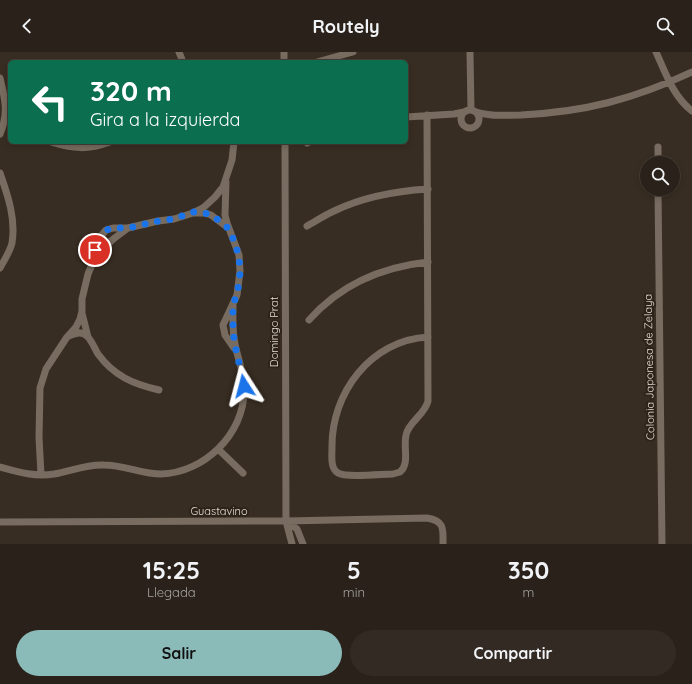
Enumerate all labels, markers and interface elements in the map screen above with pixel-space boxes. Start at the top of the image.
icon: back [16,15,38,37]
text: Routely [312,15,380,38]
icon: search [654,15,676,37]
text: 320 m [90,73,172,108]
icon: left [24,76,76,128]
text: Gira a la izquierda [90,108,241,131]
map controls [640,156,680,196]
button: search [640,156,680,196]
pin [78,233,112,267]
icon: arrive [84,239,106,261]
street label: Colonia Japonesa de Zelaya [641,294,657,440]
street label: Domingo Prat [267,296,281,367]
position arrow [223,365,265,407]
street label: Guastavino [190,504,248,518]
text: 15:25 [143,555,200,585]
text: 5 [347,555,361,585]
text: 350 [508,555,549,585]
text: Llegada [147,584,196,600]
text: min [343,584,365,600]
text: m [523,584,534,600]
button: Salir [16,630,342,676]
button: Compartir [350,630,676,676]

